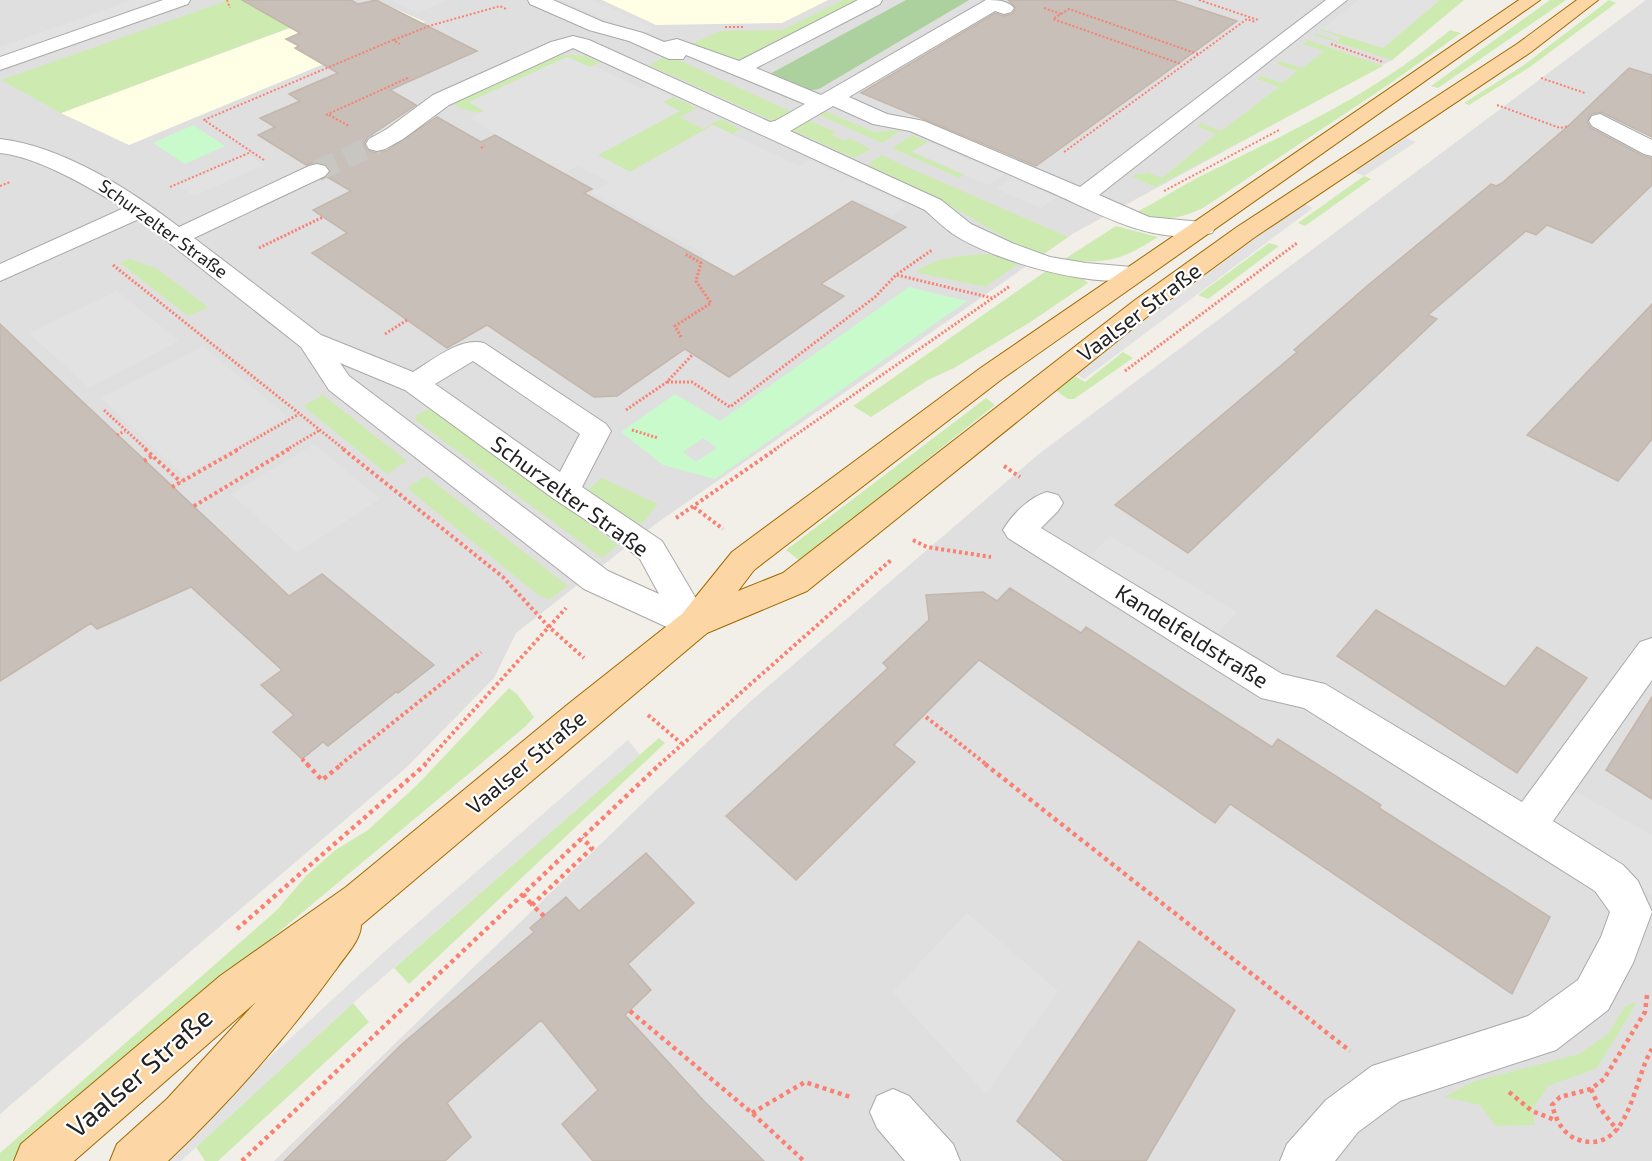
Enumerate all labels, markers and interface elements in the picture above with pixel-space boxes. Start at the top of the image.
street label: Schurzelter Straße [95,174,232,282]
street label: Vaalser Straße [1072,256,1205,366]
street label: Schurzelter Straße [487,429,654,561]
street label: Kandelfeldstraße [1111,578,1274,693]
street label: Vaalser Straße [460,704,590,819]
street label: Vaalser Straße [60,1000,218,1143]

